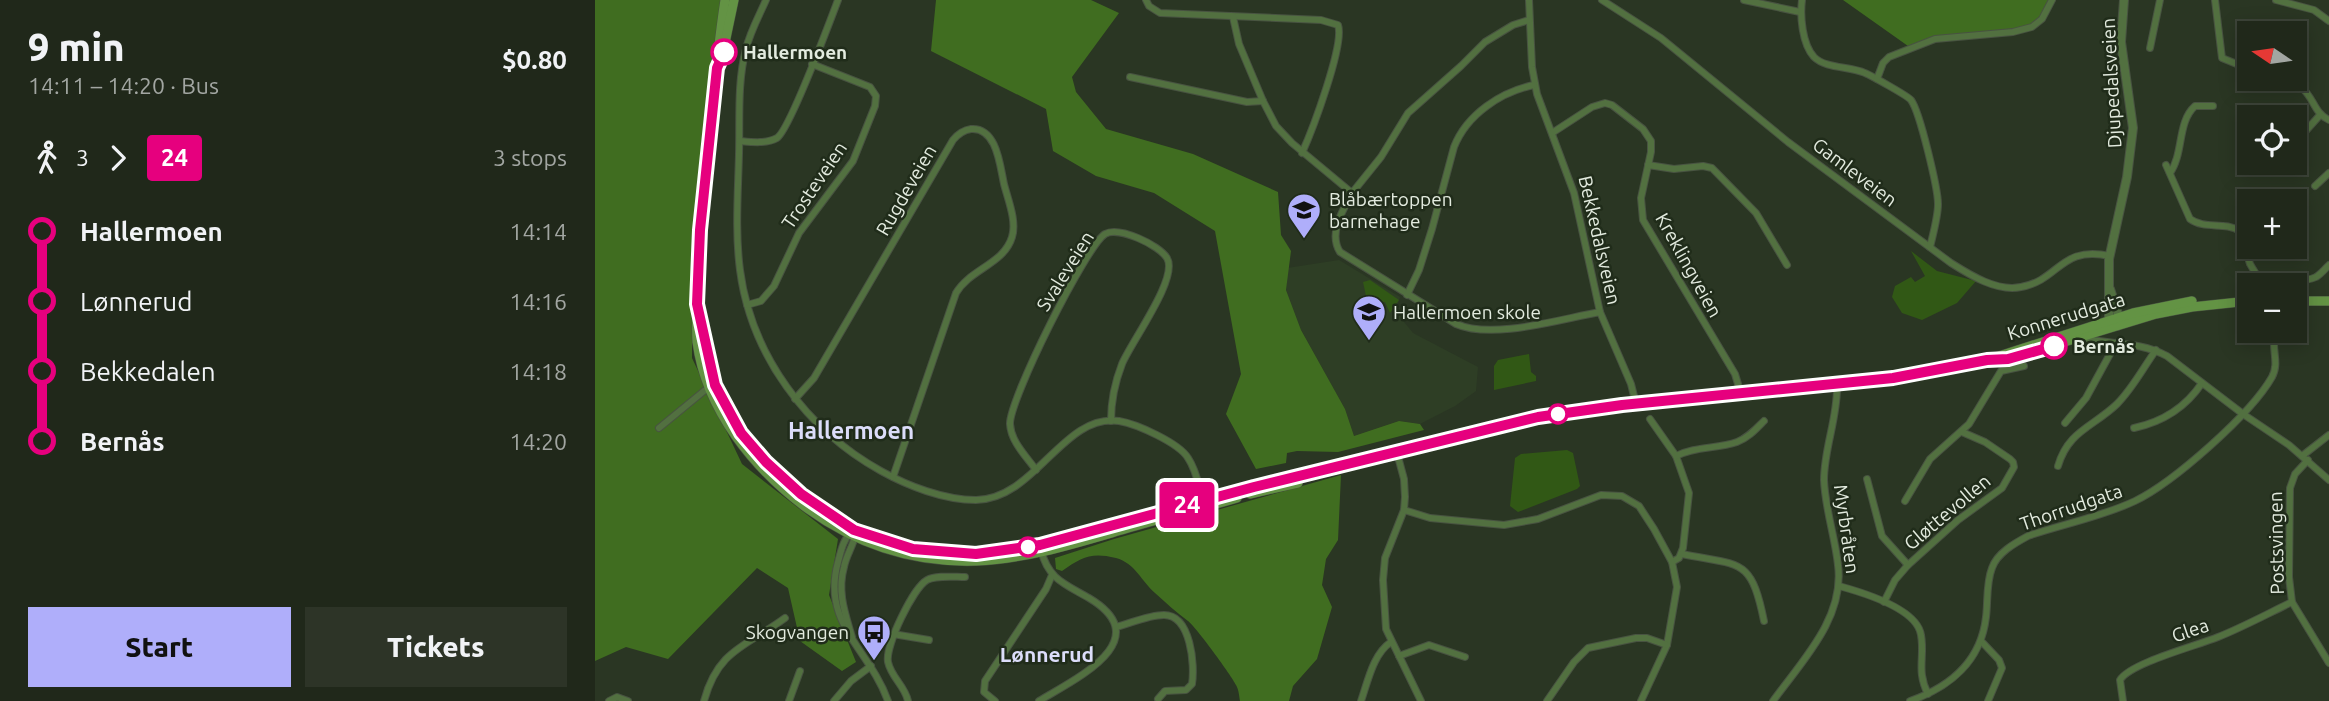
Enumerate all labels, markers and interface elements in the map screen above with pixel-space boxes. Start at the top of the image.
street label: Djupedalsveien [2097,17,2125,149]
north arrow [2237,21,2307,91]
map controls [2237,21,2307,343]
text: 9 min [28,26,125,68]
marker: Hallermoen [711,39,737,65]
place label: Hallermoen [743,41,847,63]
text: $0.80 [502,45,567,74]
text: 14:11 – 14:20 · Bus [28,73,219,98]
button: locate [2237,105,2307,175]
street label: Gamleveien [1808,133,1902,211]
street label: Trosteveien [777,137,851,233]
icon: walk [28,139,66,177]
icon: forward [99,139,137,177]
street label: Rugdeveien [871,141,941,239]
text: 24 [161,144,188,171]
text: 3 [76,145,89,170]
text: 3 stops [493,145,567,170]
street label: Bekkedalsveien [1574,173,1626,307]
place label: Blåbærtoppen barnehage [1329,188,1453,232]
button: + [2237,189,2307,259]
school or university icon: Blåbærtoppen barnehage [1285,191,1323,240]
street label: Kreklingveien [1651,209,1727,321]
text: Hallermoen [80,217,223,246]
text: 14:14 [509,219,567,244]
street label: Svaleveien [1032,227,1098,315]
button: − [2237,273,2307,343]
text: Lønnerud [80,287,192,316]
street label: Konnerudgata [2005,288,2127,344]
text: 14:16 [509,289,567,314]
school or university icon: Hallermoen skole [1350,293,1388,342]
place label: Hallermoen skole [1393,301,1541,323]
marker: Bernås [2041,333,2067,359]
place label: Bernås [2073,335,2135,357]
text: Bekkedalen [80,357,216,386]
text: 14:18 [509,359,567,384]
unlabelled marker [1548,404,1568,424]
district label: Hallermoen [788,418,914,443]
text: Bernås [80,427,165,456]
text: 14:20 [509,429,567,454]
street label: Gløttevollen [1899,470,1995,554]
street label: Thorrudgata [2017,479,2125,535]
line badge: 24 [1155,482,1219,528]
street label: Myrbråten [1830,483,1864,575]
text: 24 [1173,491,1201,518]
street label: Postsvingen [2264,491,2288,595]
unlabelled marker [1018,537,1038,557]
button: Start [28,607,291,687]
button: Tickets [305,607,567,687]
bus stop icon: Skogvangen [855,613,893,662]
street label: Glea [2169,613,2211,647]
place label: Skogvangen [746,621,849,643]
district label: Lønnerud [1000,642,1094,666]

